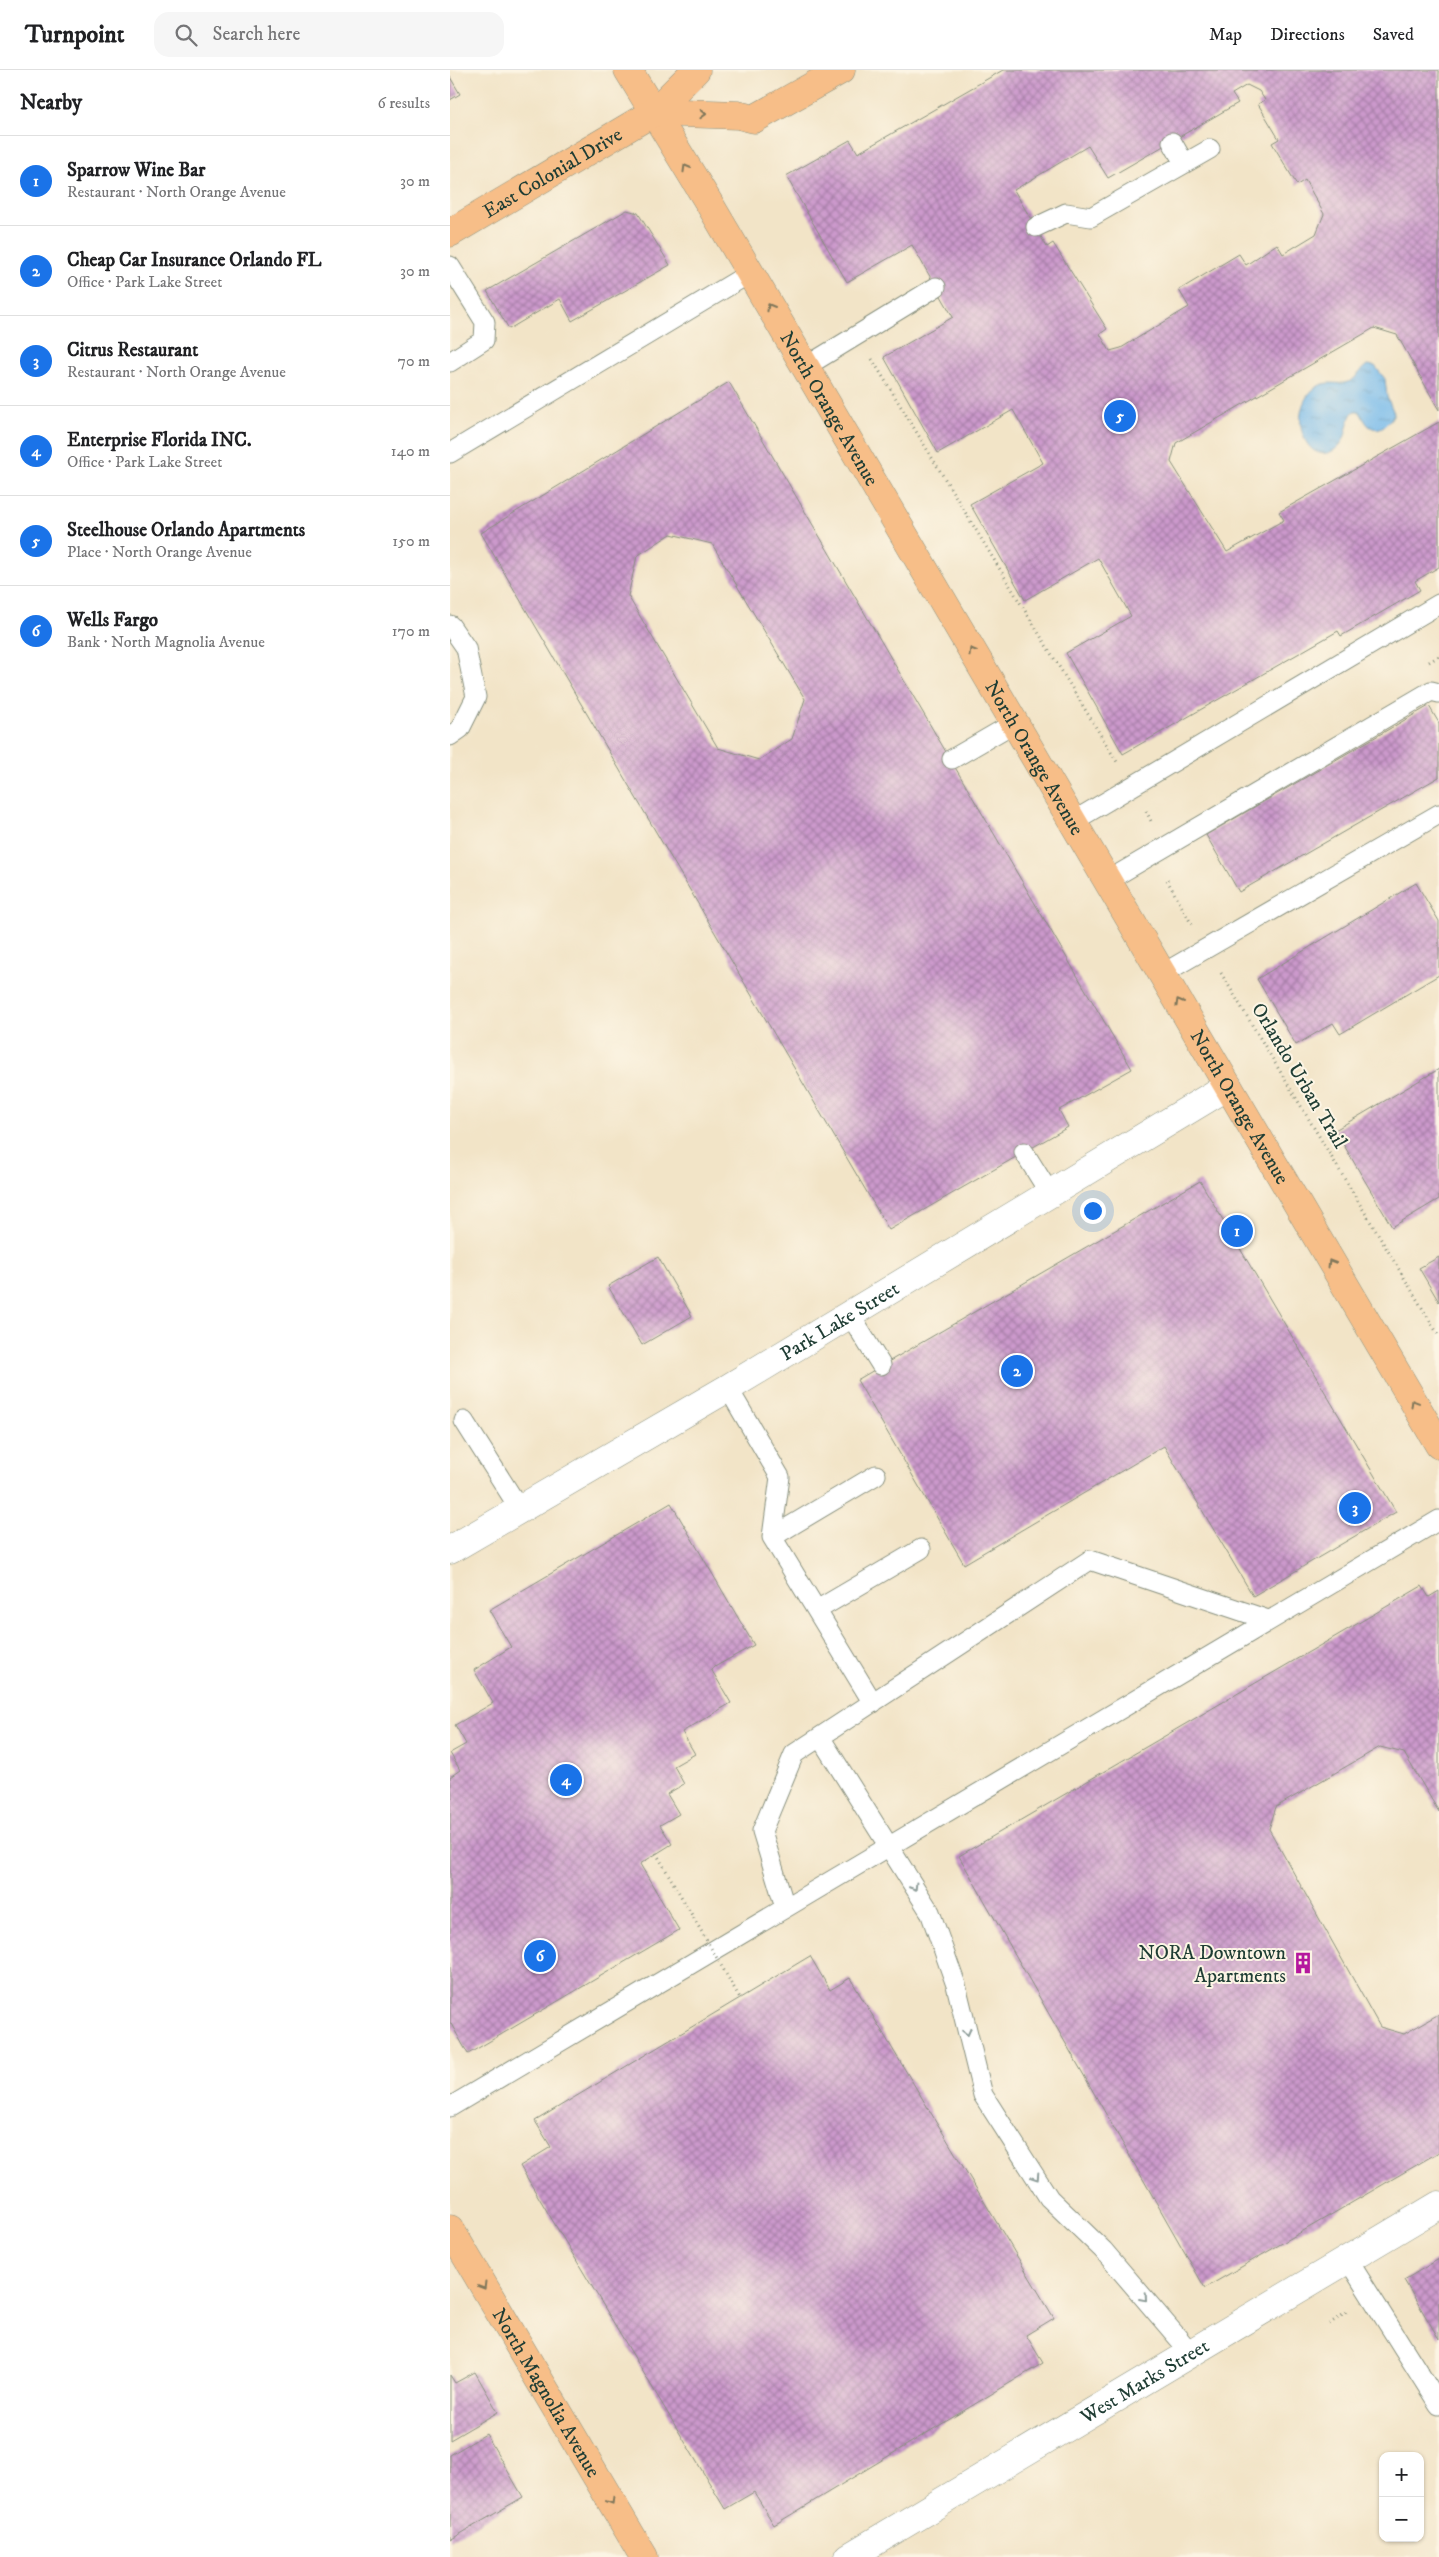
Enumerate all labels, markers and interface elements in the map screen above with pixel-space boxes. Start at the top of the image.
search box [154,12,504,57]
text: Turnpoint [25,20,124,50]
icon: search [172,21,200,49]
text: Search here [212,23,300,46]
text: Map [1209,24,1242,46]
text: Directions [1270,24,1345,46]
text: Saved [1373,24,1414,46]
text: Nearby [20,90,82,116]
text: 6 results [377,93,430,113]
one-way arrow [700,109,707,119]
street label: East Colonial Drive [479,123,627,225]
text: Sparrow Wine Bar [67,159,205,182]
one-way arrow [682,164,692,173]
text: 1 [33,171,39,191]
text: 30 m [400,171,430,191]
text: Restaurant · North Orange Avenue [67,182,286,202]
text: Cheap Car Insurance Orlando FL [67,249,322,272]
text: 2 [32,261,40,281]
text: 30 m [400,261,430,281]
text: Office · Park Lake Street [67,272,222,292]
one-way arrow [766,303,776,312]
street label: North Orange Avenue [773,327,884,491]
text: Citrus Restaurant [67,339,198,362]
text: 3 [33,351,39,371]
text: 70 m [398,351,430,371]
text: Restaurant · North Orange Avenue [67,362,286,382]
pin: 5 [1104,397,1136,435]
text: Enterprise Florida INC. [67,429,251,452]
text: 4 [31,441,41,461]
text: 140 m [391,441,430,461]
text: Office · Park Lake Street [67,452,222,472]
text: Steelhouse Orlando Apartments [67,519,305,542]
text: 5 [32,531,40,551]
text: 150 m [392,531,430,551]
text: Place · North Orange Avenue [67,542,252,562]
text: Wells Fargo [67,609,158,632]
text: 6 [32,621,40,641]
text: 170 m [392,621,430,641]
text: Bank · North Magnolia Avenue [67,632,265,652]
one-way arrow [968,648,978,657]
street label: North Orange Avenue [979,677,1089,840]
street label: Orlando Urban Trail [1245,998,1352,1153]
one-way arrow [1175,999,1185,1008]
street label: North Orange Avenue [1184,1026,1294,1189]
your location [1080,1198,1106,1224]
pin: 1 [1221,1212,1253,1250]
one-way arrow [1328,1260,1338,1269]
street label: Park Lake Street [776,1277,904,1367]
pin: 2 [1001,1352,1033,1390]
one-way arrow [1411,1400,1421,1409]
pin: 3 [1339,1489,1371,1527]
pin: 4 [550,1761,582,1799]
one-way arrow [908,1881,917,1891]
pin: 6 [524,1937,556,1975]
place label: NORA Downtown Apartments [1138,1941,1287,1989]
building icon: NORA Downtown Apartments [1290,1950,1316,1976]
one-way arrow [961,2028,972,2037]
one-way arrow [1029,2172,1039,2181]
one-way arrow [477,2281,487,2290]
one-way arrow [1138,2292,1146,2301]
street label: North Magnolia Avenue [486,2304,605,2483]
street label: West Marks Street [1075,2334,1214,2431]
map controls [1379,2452,1424,2542]
button: + [1379,2452,1424,2497]
one-way arrow [604,2496,614,2505]
button: − [1379,2497,1424,2542]

